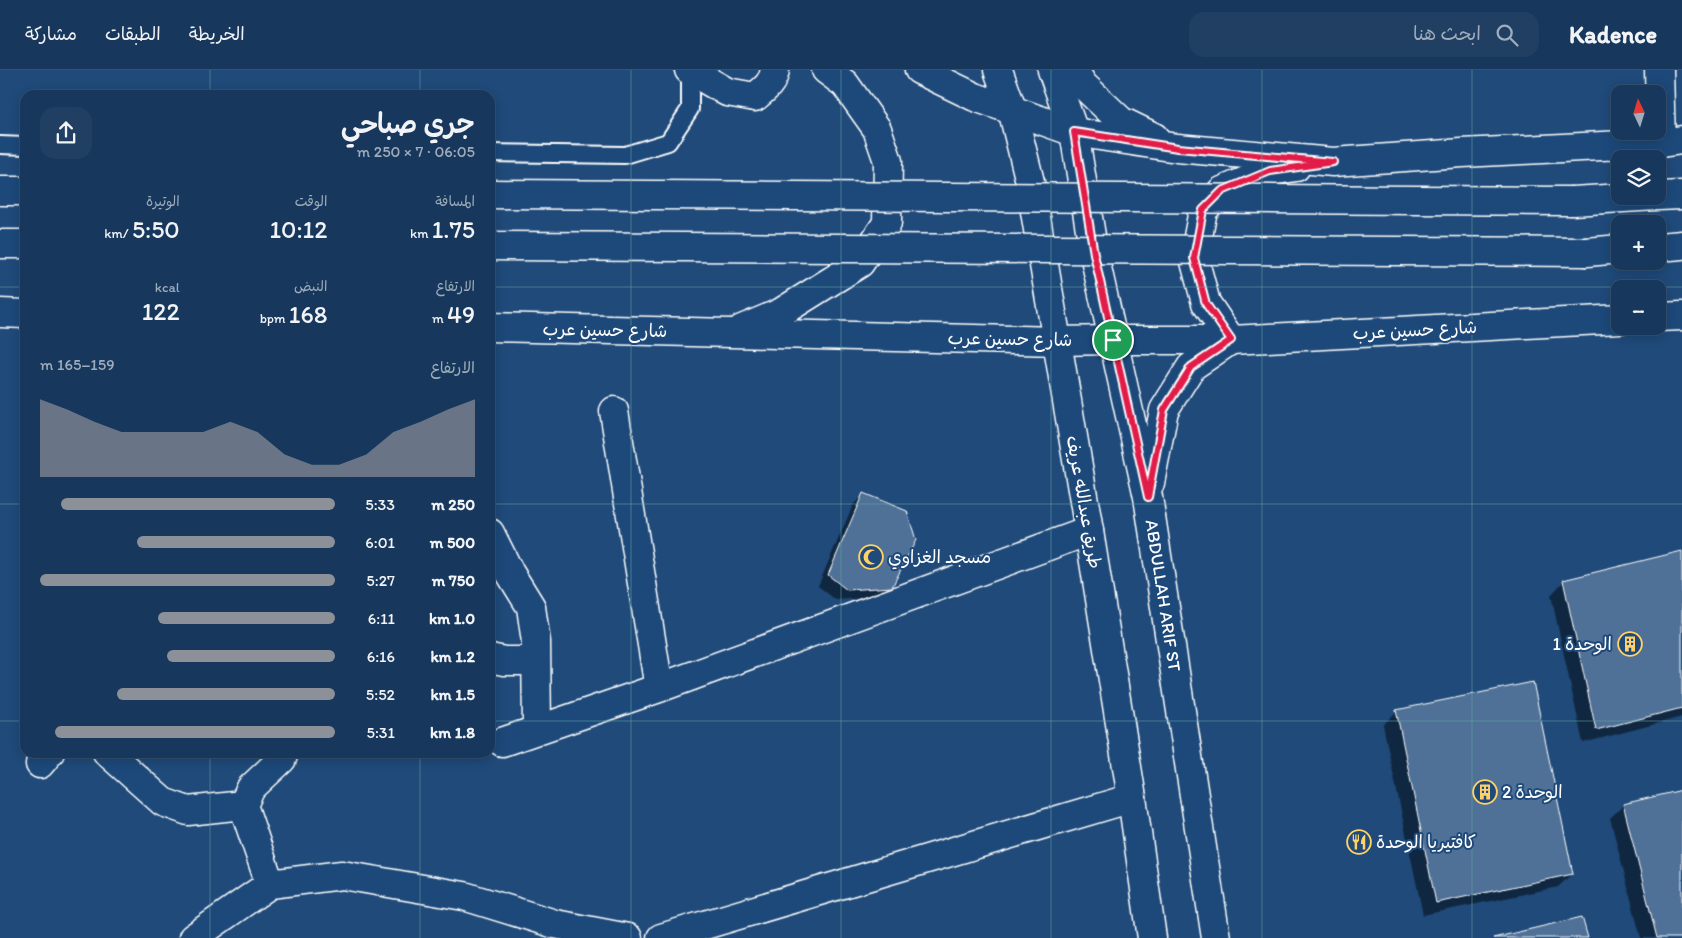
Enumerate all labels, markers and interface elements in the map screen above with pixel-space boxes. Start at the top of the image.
search box [1189,12,1539,57]
text: Kadence [1569,20,1657,49]
icon: search [1493,21,1521,49]
text: ابحث هنا [1413,22,1481,45]
text: مشاركة [25,23,77,45]
text: الطبقات [105,23,161,45]
text: الخريطة [189,23,245,45]
north arrow [1611,85,1666,140]
map controls [1611,85,1666,335]
text: جري صباحي [341,106,475,140]
button: share [40,107,92,159]
text: 06:05 · 7 × 250 m [357,142,475,161]
button: layers [1611,150,1666,205]
text: الوتيرة [146,193,180,210]
text: الوقت [295,193,327,210]
text: المسافة [435,193,475,210]
text: 5:50 [132,214,180,244]
text: 10:12 [269,214,327,244]
text: 1.75 [432,214,475,244]
button: + [1611,215,1666,270]
text: /km [104,225,132,242]
text: km [410,225,432,242]
text: النبض [294,278,327,295]
text: الارتفاع [436,278,475,295]
text: kcal [155,279,180,296]
button: − [1611,280,1666,335]
text: 122 [142,296,180,326]
text: 168 [289,299,327,329]
text: 49 [447,299,475,329]
text: bpm [260,310,289,327]
text: m [432,310,447,327]
street label: شارع حسين عرب [1352,316,1478,345]
street label: شارع حسين عرب [543,318,667,343]
pin [1092,319,1134,361]
icon: arrive [1099,326,1127,354]
street label: شارع حسين عرب [948,327,1072,352]
text: 159–165 m [40,355,115,374]
text: الارتفاع [430,358,475,377]
street label: طريق عبدالله عريف [1061,434,1107,570]
text: 5:33 [365,495,395,514]
text: 250 m [431,495,475,514]
street label: ABDULLAH ARIF ST [1141,518,1186,673]
text: 6:01 [365,533,395,552]
text: 500 m [430,533,475,552]
mosque icon: مسجد الغزاوي [858,544,884,570]
place label: مسجد الغزاوي [888,546,991,570]
text: 5:27 [366,571,395,590]
text: 750 m [432,571,475,590]
text: 6:11 [368,609,395,628]
text: 1.0 km [429,609,475,628]
building icon: الوحدة 1 [1617,631,1643,657]
place label: الوحدة 1 [1553,633,1612,655]
text: 6:16 [367,647,395,666]
text: 1.2 km [430,647,475,666]
text: 5:52 [366,685,395,704]
text: 1.5 km [430,685,475,704]
text: 5:31 [367,723,395,742]
text: 1.8 km [430,723,475,742]
building icon: الوحدة 2 [1472,779,1498,805]
place label: الوحدة 2 [1502,781,1563,803]
restaurant icon: كافتيريا الوحدة [1346,829,1372,855]
place label: كافتيريا الوحدة [1376,831,1476,853]

